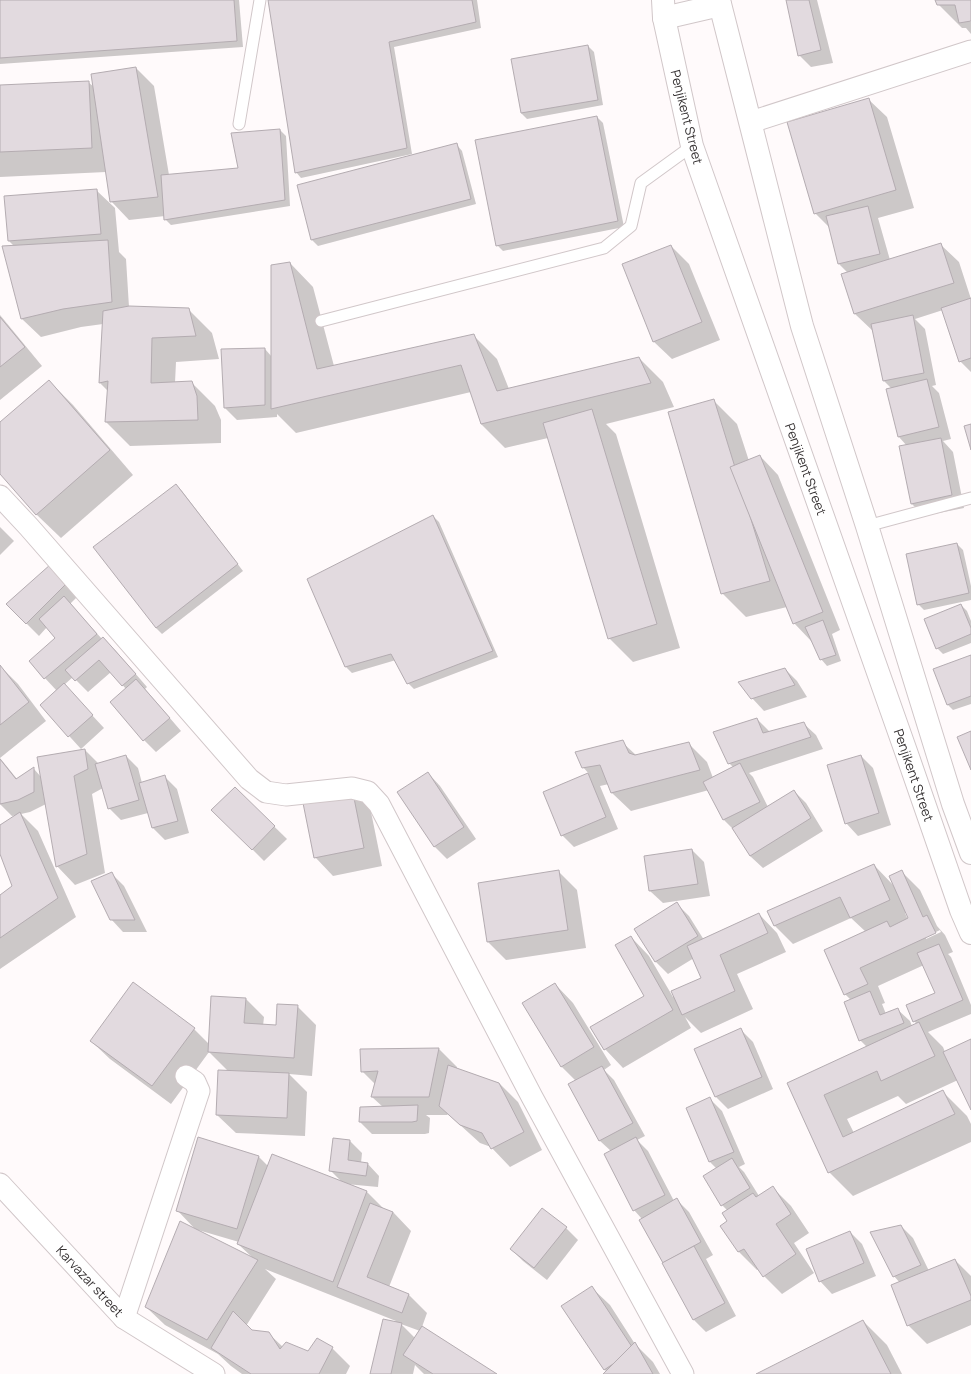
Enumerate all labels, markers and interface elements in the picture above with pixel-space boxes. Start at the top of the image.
street label: Penjikent Street [667,68,707,166]
street label: Penjikent Street [781,421,831,517]
street label: Penjikent Street [890,726,938,824]
street label: Karvazar street [52,1242,128,1320]

